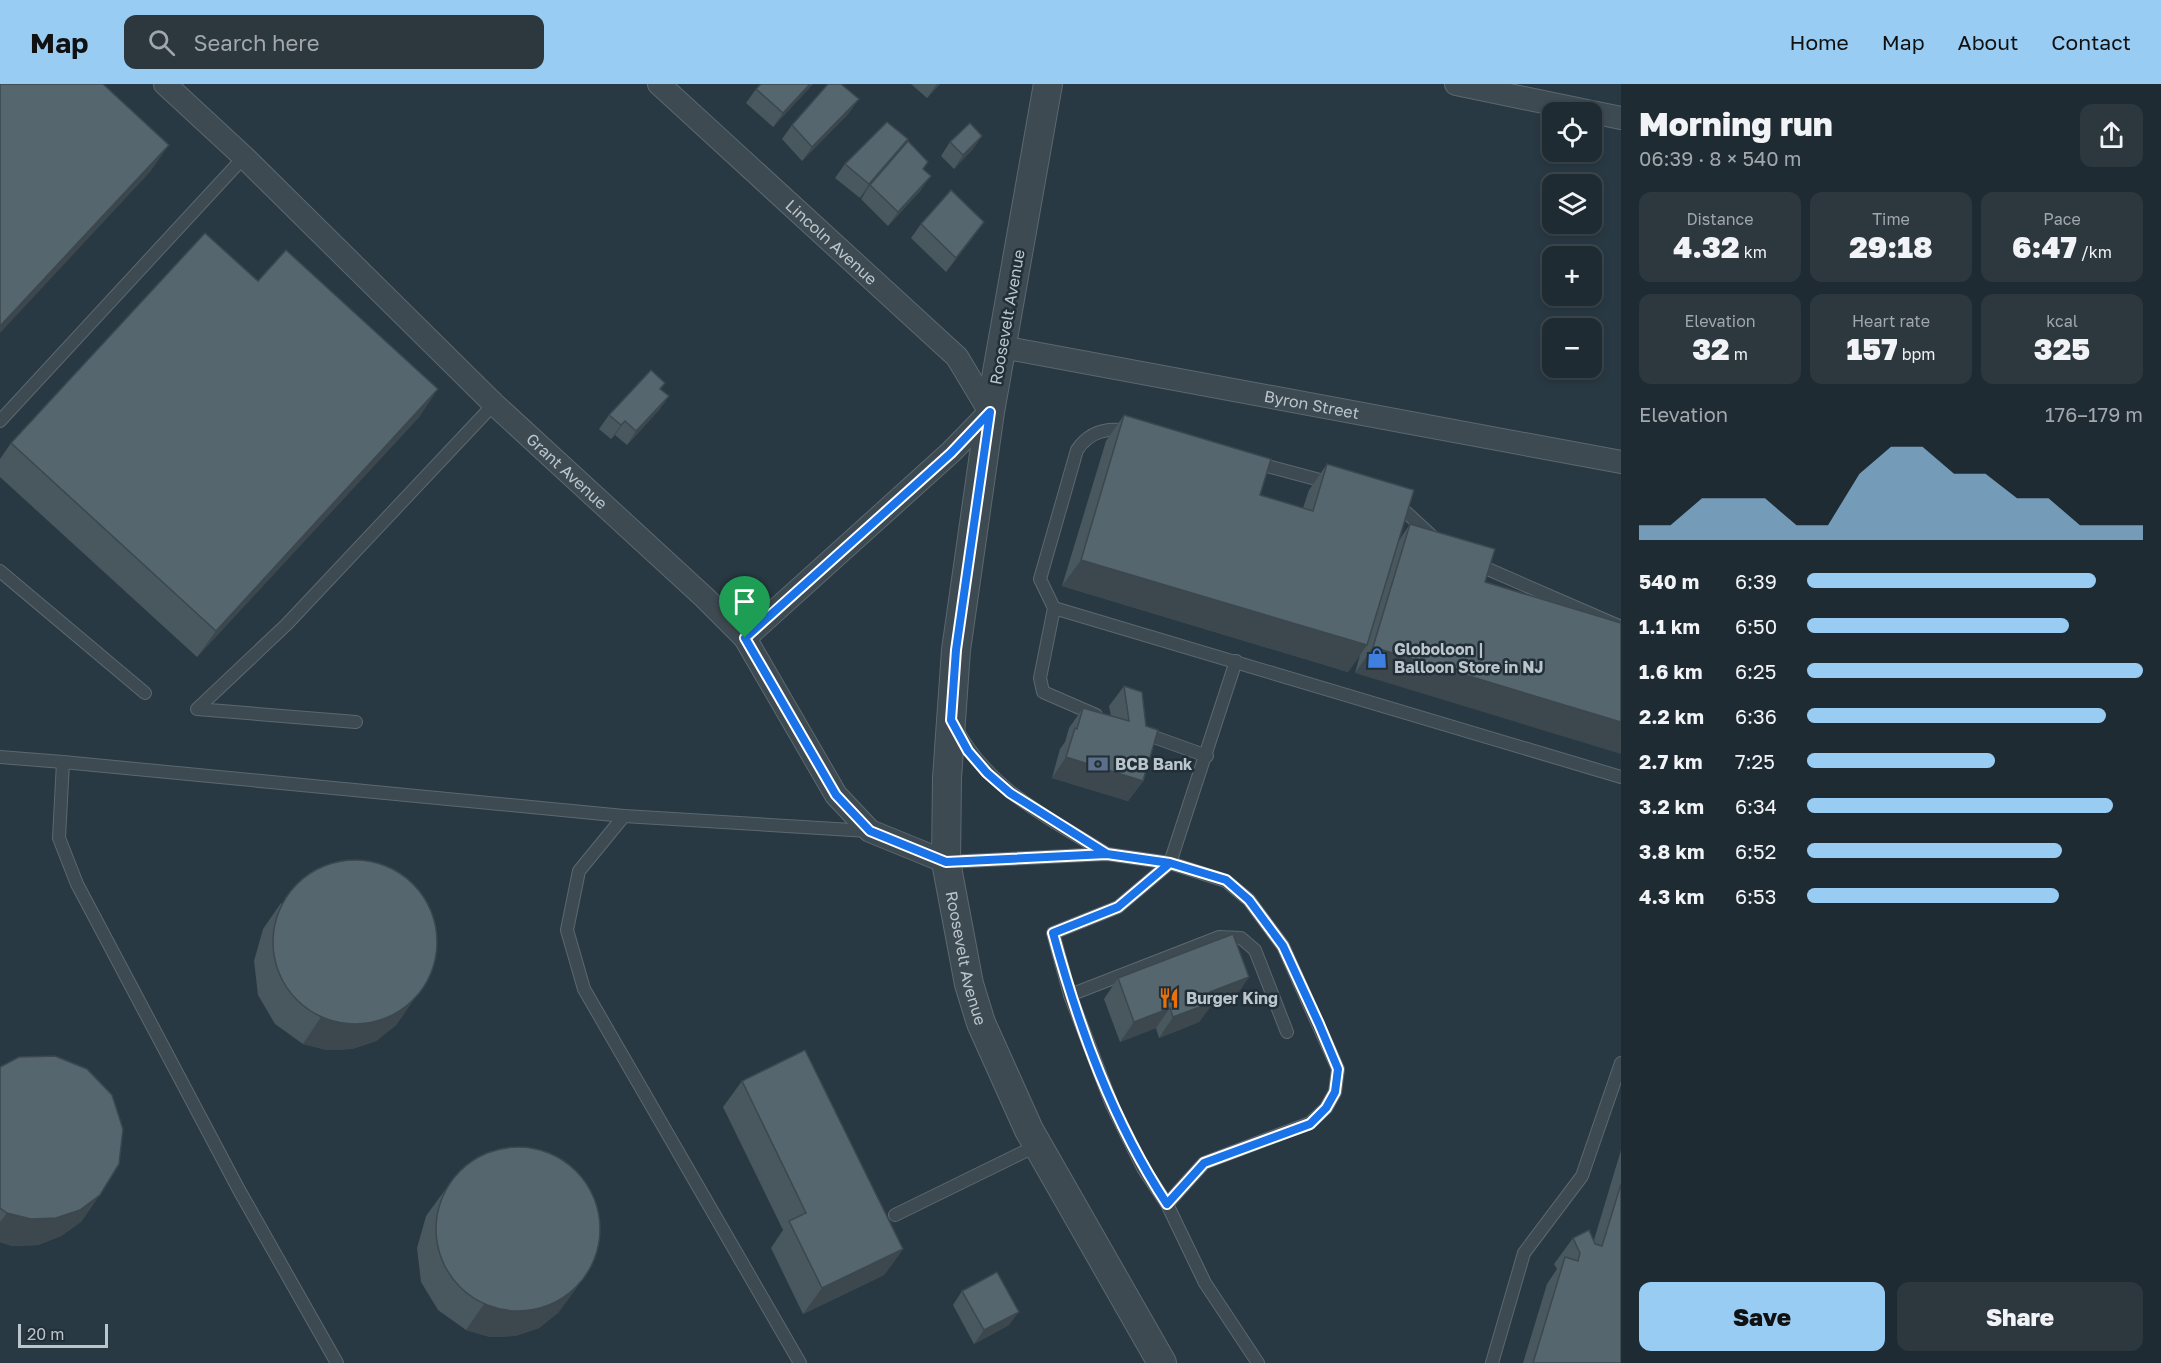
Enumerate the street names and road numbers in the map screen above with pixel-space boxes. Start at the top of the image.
street label: Lincoln Avenue [782,195,881,289]
street label: Roosevelt Avenue [985,248,1029,386]
street label: Byron Street [1262,386,1361,423]
street label: Grant Avenue [522,429,612,513]
street label: Roosevelt Avenue [942,889,991,1028]

